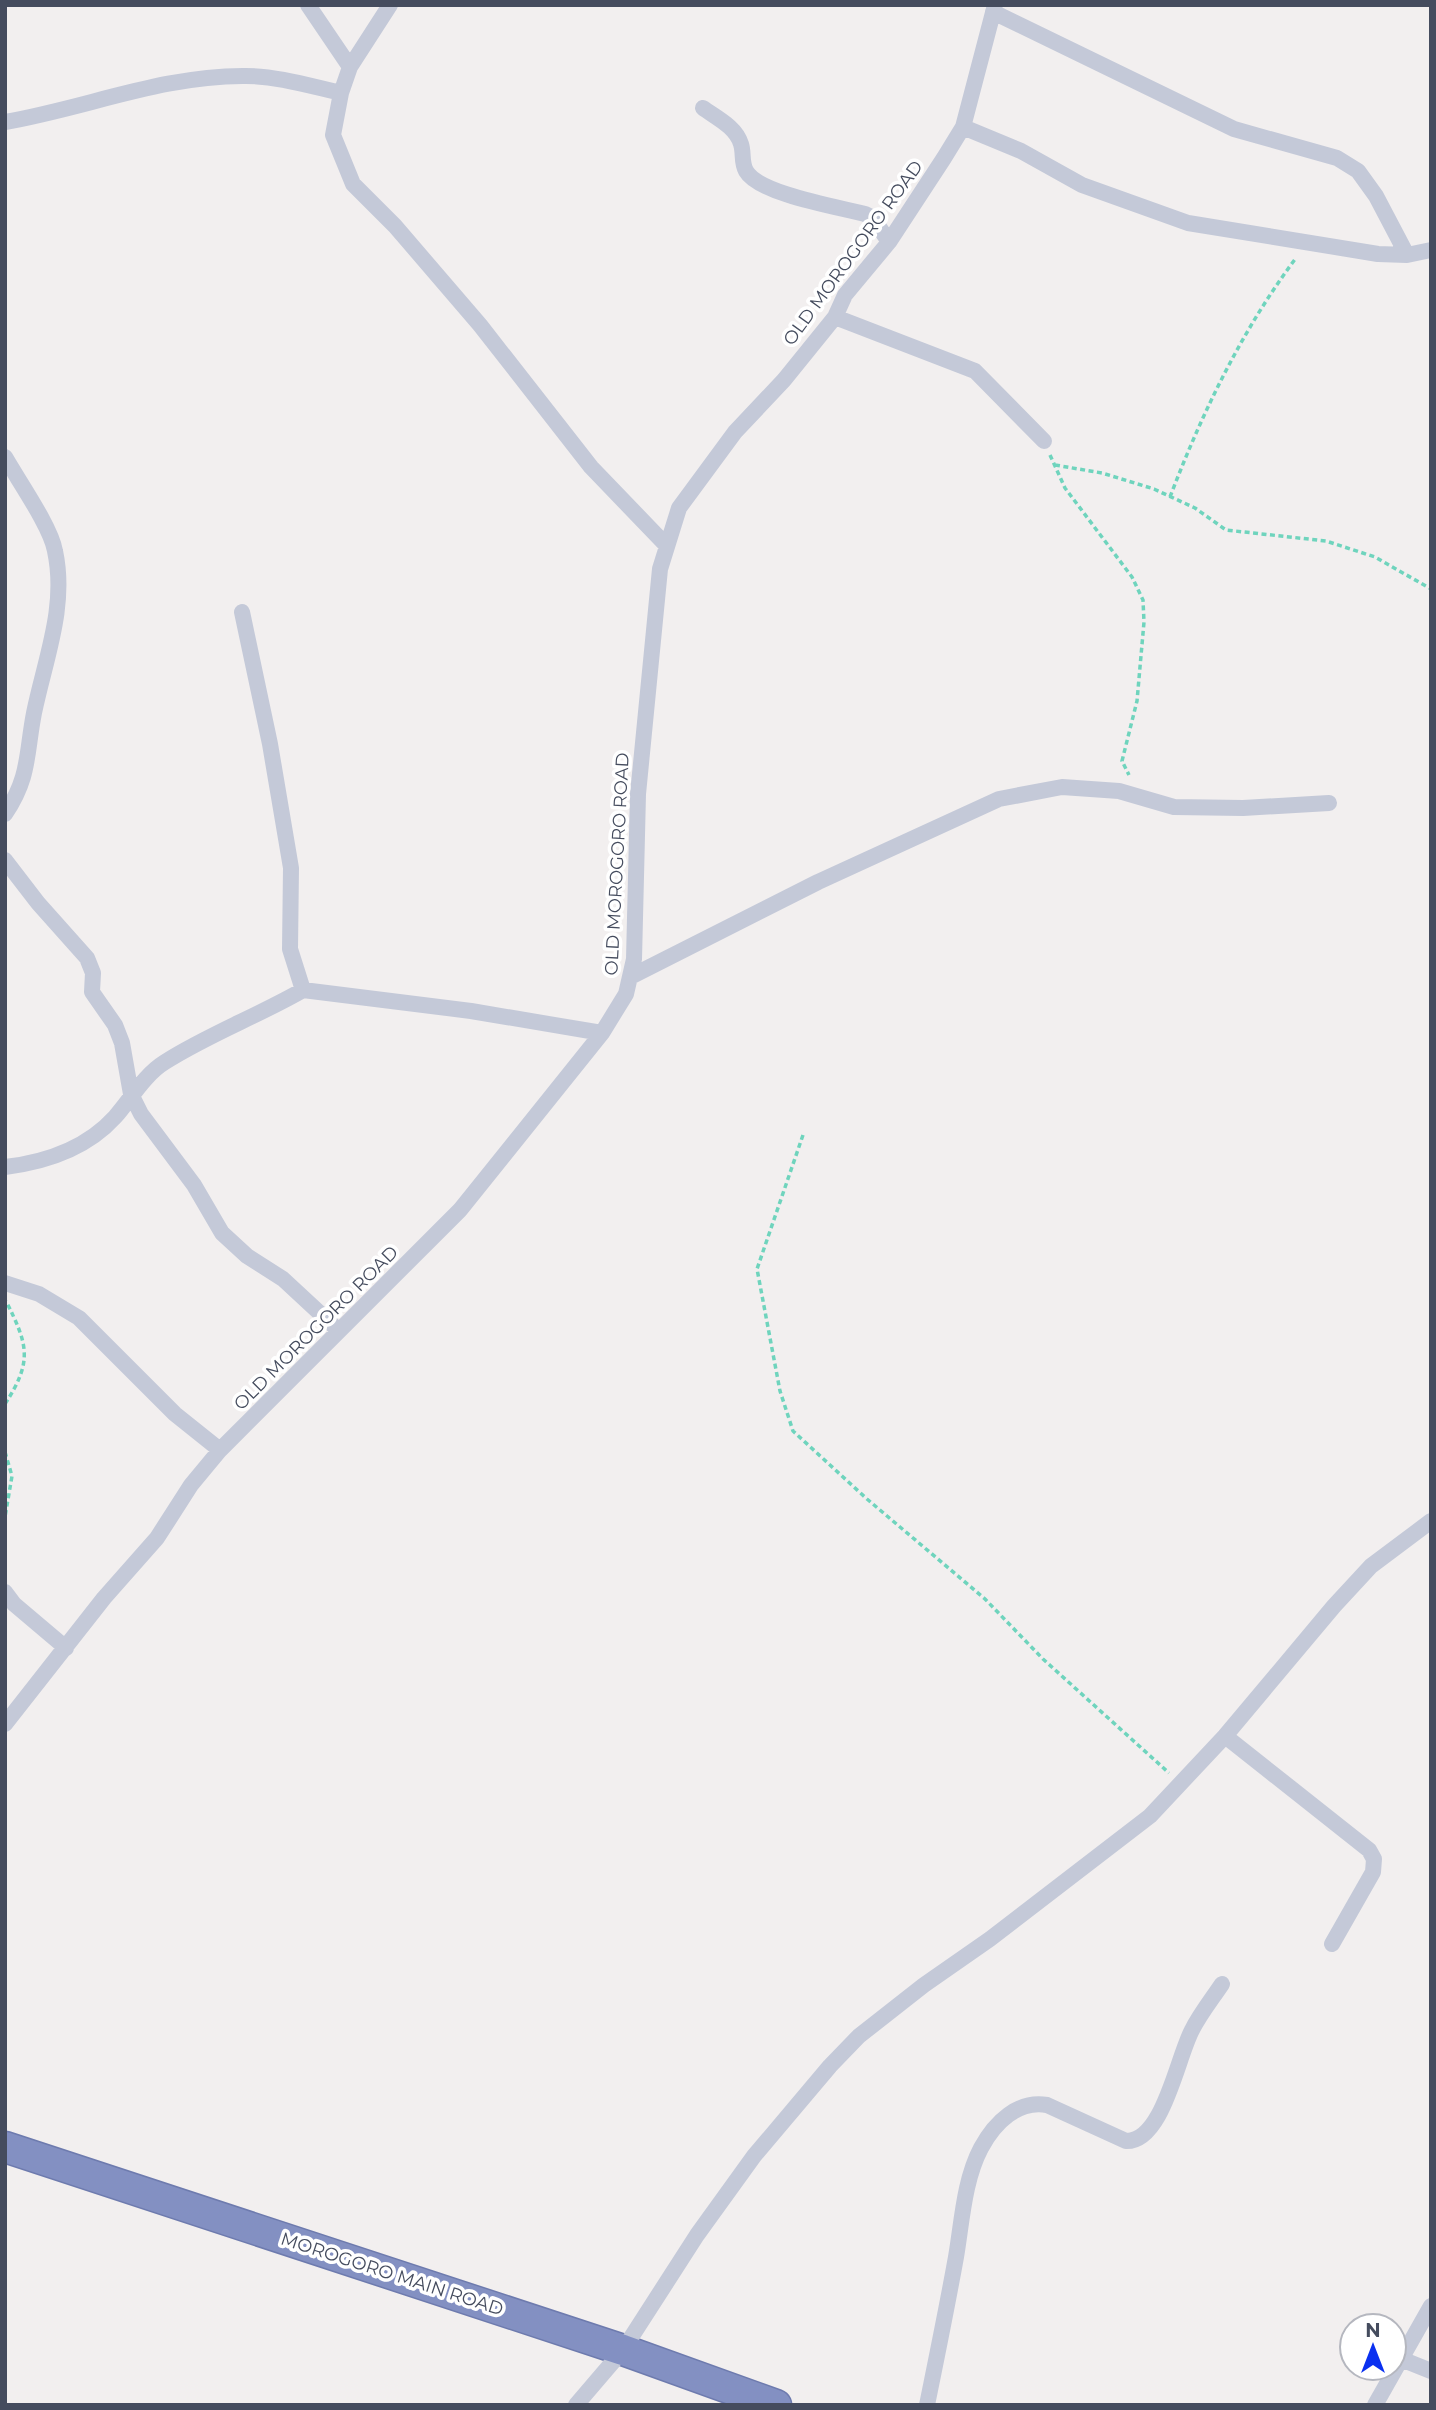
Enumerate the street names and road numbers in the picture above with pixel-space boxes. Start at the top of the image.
street label: OLD MOROGORO ROAD [778,156,928,350]
street label: OLD MOROGORO ROAD [600,752,634,976]
street label: OLD MOROGORO ROAD [229,1241,403,1415]
street label: MOROGORO MAIN ROAD [278,2228,506,2320]

